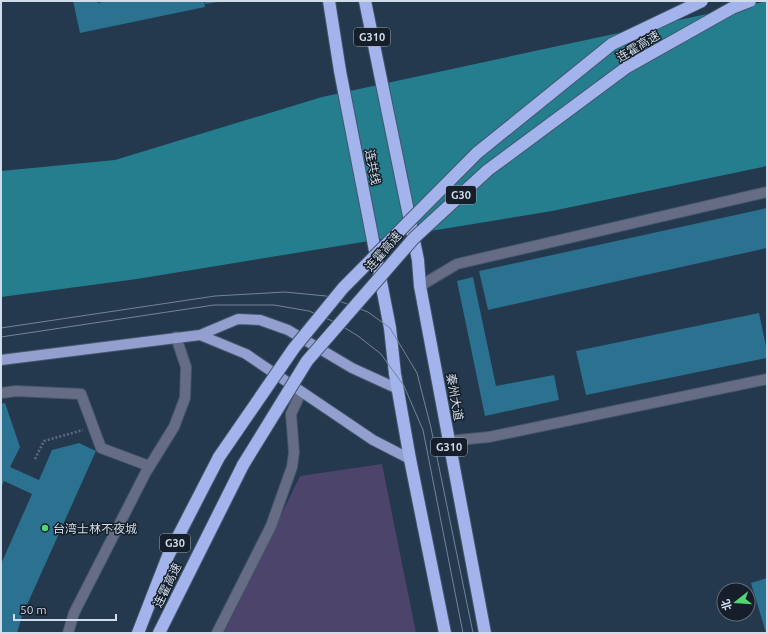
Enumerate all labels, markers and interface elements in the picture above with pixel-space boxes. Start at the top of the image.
road number: G310 [354,28,390,46]
street label: 连霍高速 [614,28,662,64]
street label: 连共线 [363,148,383,186]
road number: G30 [446,186,476,204]
street label: 连霍高速 [362,229,404,273]
street label: 秦州大道 [444,372,466,422]
road number: G310 [431,438,467,456]
place label: 台湾士林不夜城 [53,522,137,535]
marker: 台湾士林不夜城 [40,523,50,533]
road number: G30 [160,534,190,552]
street label: 连霍高速 [151,561,183,609]
north arrow [716,582,756,622]
scale bar [14,596,116,622]
text: 北 [719,598,734,612]
text: 50 m [20,603,47,616]

